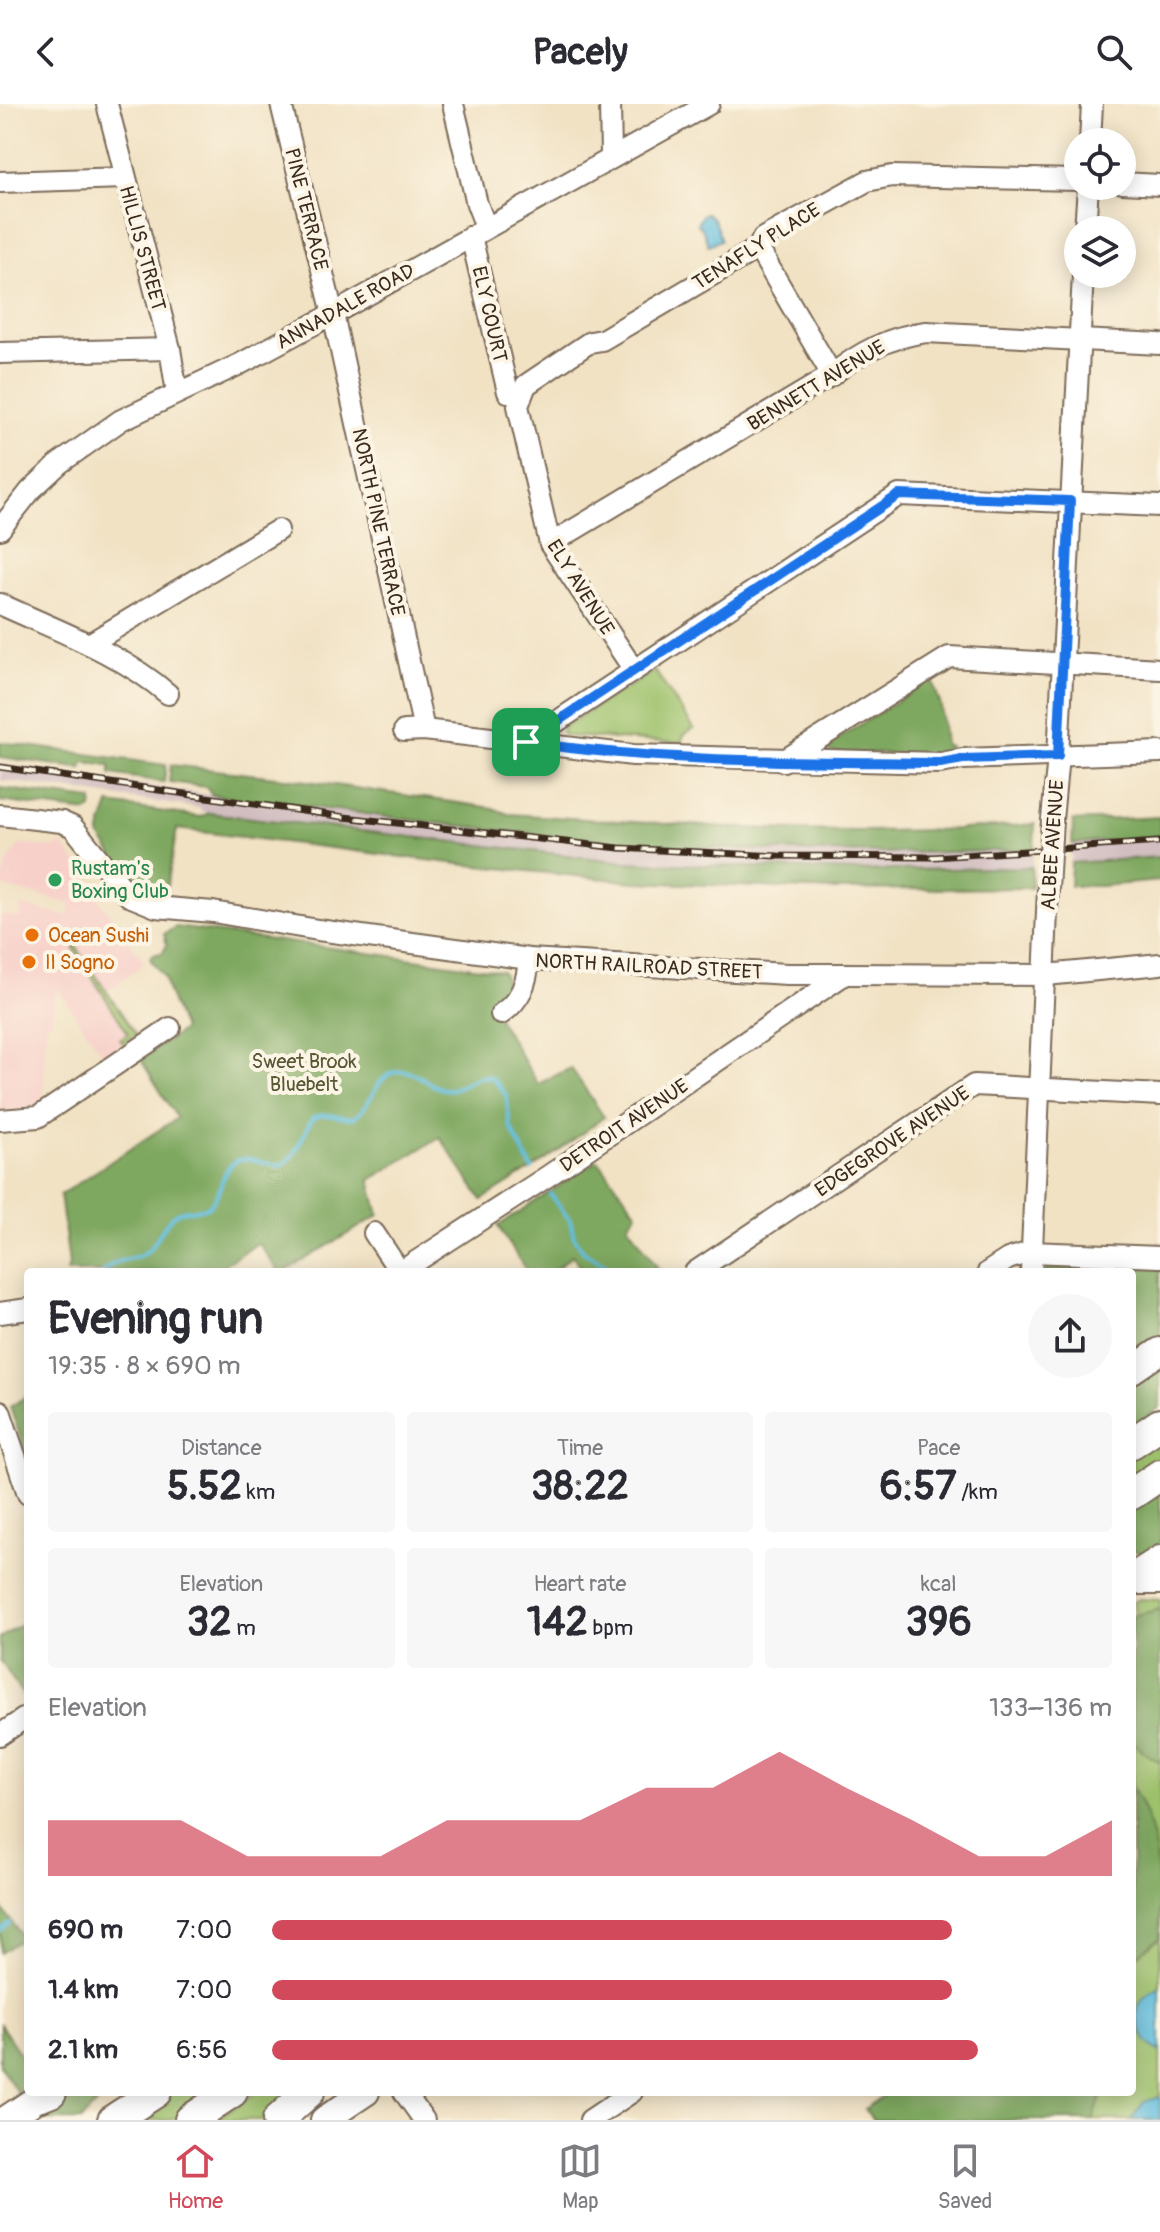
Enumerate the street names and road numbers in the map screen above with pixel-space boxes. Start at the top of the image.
street label: PINE TERRACE [279,145,334,273]
street label: HILLIS STREET [114,183,171,314]
street label: TENAFLY PLACE [688,197,825,296]
street label: ANNADALE ROAD [272,258,419,355]
street label: ELY COURT [466,264,513,365]
street label: BENNETT AVENUE [743,334,890,436]
street label: NORTH PINE TERRACE [346,426,411,618]
street label: ELY AVENUE [541,535,620,640]
street label: ALBEE AVENUE [1035,779,1070,911]
street label: NORTH RAILROAD STREET [535,948,763,985]
street label: DETROIT AVENUE [555,1073,693,1178]
street label: EDGEGROVE AVENUE [810,1080,974,1202]

